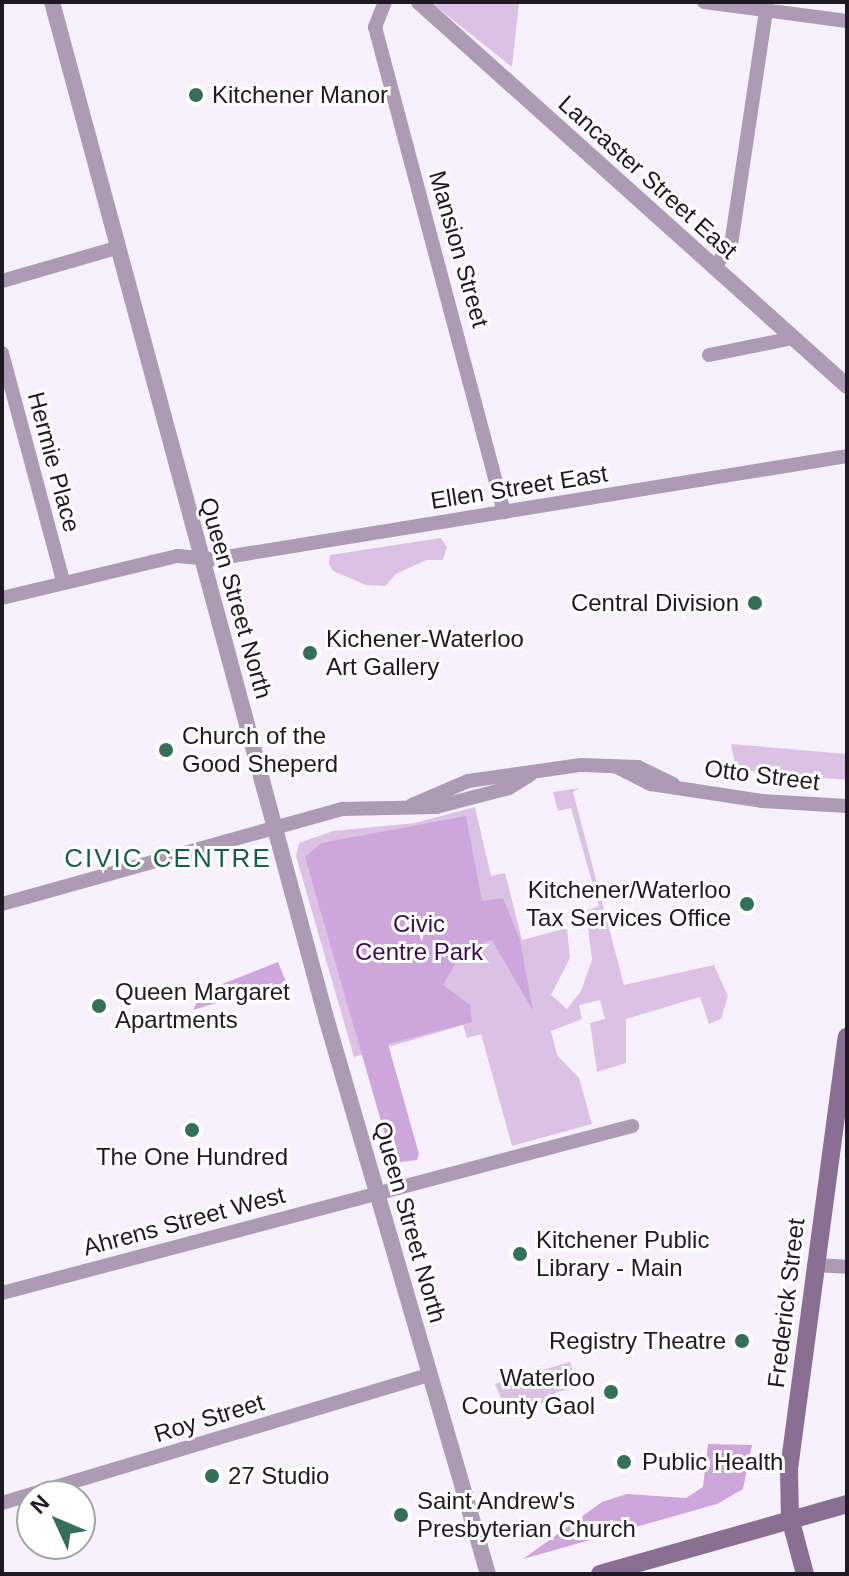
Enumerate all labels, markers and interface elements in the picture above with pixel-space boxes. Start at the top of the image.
place label: Kitchener Manor [212,81,388,109]
marker: Kitchener Manor [187,86,205,104]
street label: Lancaster Street East [553,89,743,265]
street label: Mansion Street [423,167,495,331]
street label: Hermie Place [21,389,87,535]
street label: Ellen Street East [428,459,610,515]
street label: Queen Street North [193,494,279,702]
place label: Central Division [571,589,739,617]
marker: Central Division [746,594,764,612]
place label: Kichener-Waterloo Art Gallery [326,625,524,681]
marker: Kichener-Waterloo Art Gallery [301,644,319,662]
place label: Church of the Good Sheperd [182,722,338,778]
marker: Church of the Good Sheperd [157,741,175,759]
street label: Otto Street [703,754,821,796]
district label: CIVIC CENTRE [64,843,272,875]
place label: Kitchener/Waterloo Tax Services Office [526,876,731,932]
marker: Kitchener/Waterloo Tax Services Office [738,895,756,913]
park label: Civic Centre Park [355,910,483,966]
place label: Queen Margaret Apartments [115,978,290,1034]
marker: Queen Margaret Apartments [90,997,108,1015]
street label: Queen Street North [367,1118,453,1326]
marker: The One Hundred [183,1121,201,1139]
place label: The One Hundred [96,1143,288,1171]
street label: Ahrens Street West [80,1180,288,1262]
street label: Frederick Street [761,1217,811,1389]
place label: Kitchener Public Library - Main [536,1226,709,1282]
marker: Kitchener Public Library - Main [511,1245,529,1263]
place label: Registry Theatre [549,1327,726,1355]
marker: Registry Theatre [733,1332,751,1350]
place label: Waterloo County Gaol [462,1364,595,1420]
marker: Waterloo County Gaol [602,1383,620,1401]
street label: Roy Street [151,1388,267,1448]
place label: Public Health [642,1448,783,1476]
marker: Public Health [613,1451,635,1473]
place label: 27 Studio [228,1462,329,1490]
marker: 27 Studio [203,1467,221,1485]
north arrow [16,1480,96,1560]
place label: Saint Andrew's Presbyterian Church [417,1487,636,1543]
text: N [25,1490,54,1519]
marker: Saint Andrew's Presbyterian Church [392,1506,410,1524]

